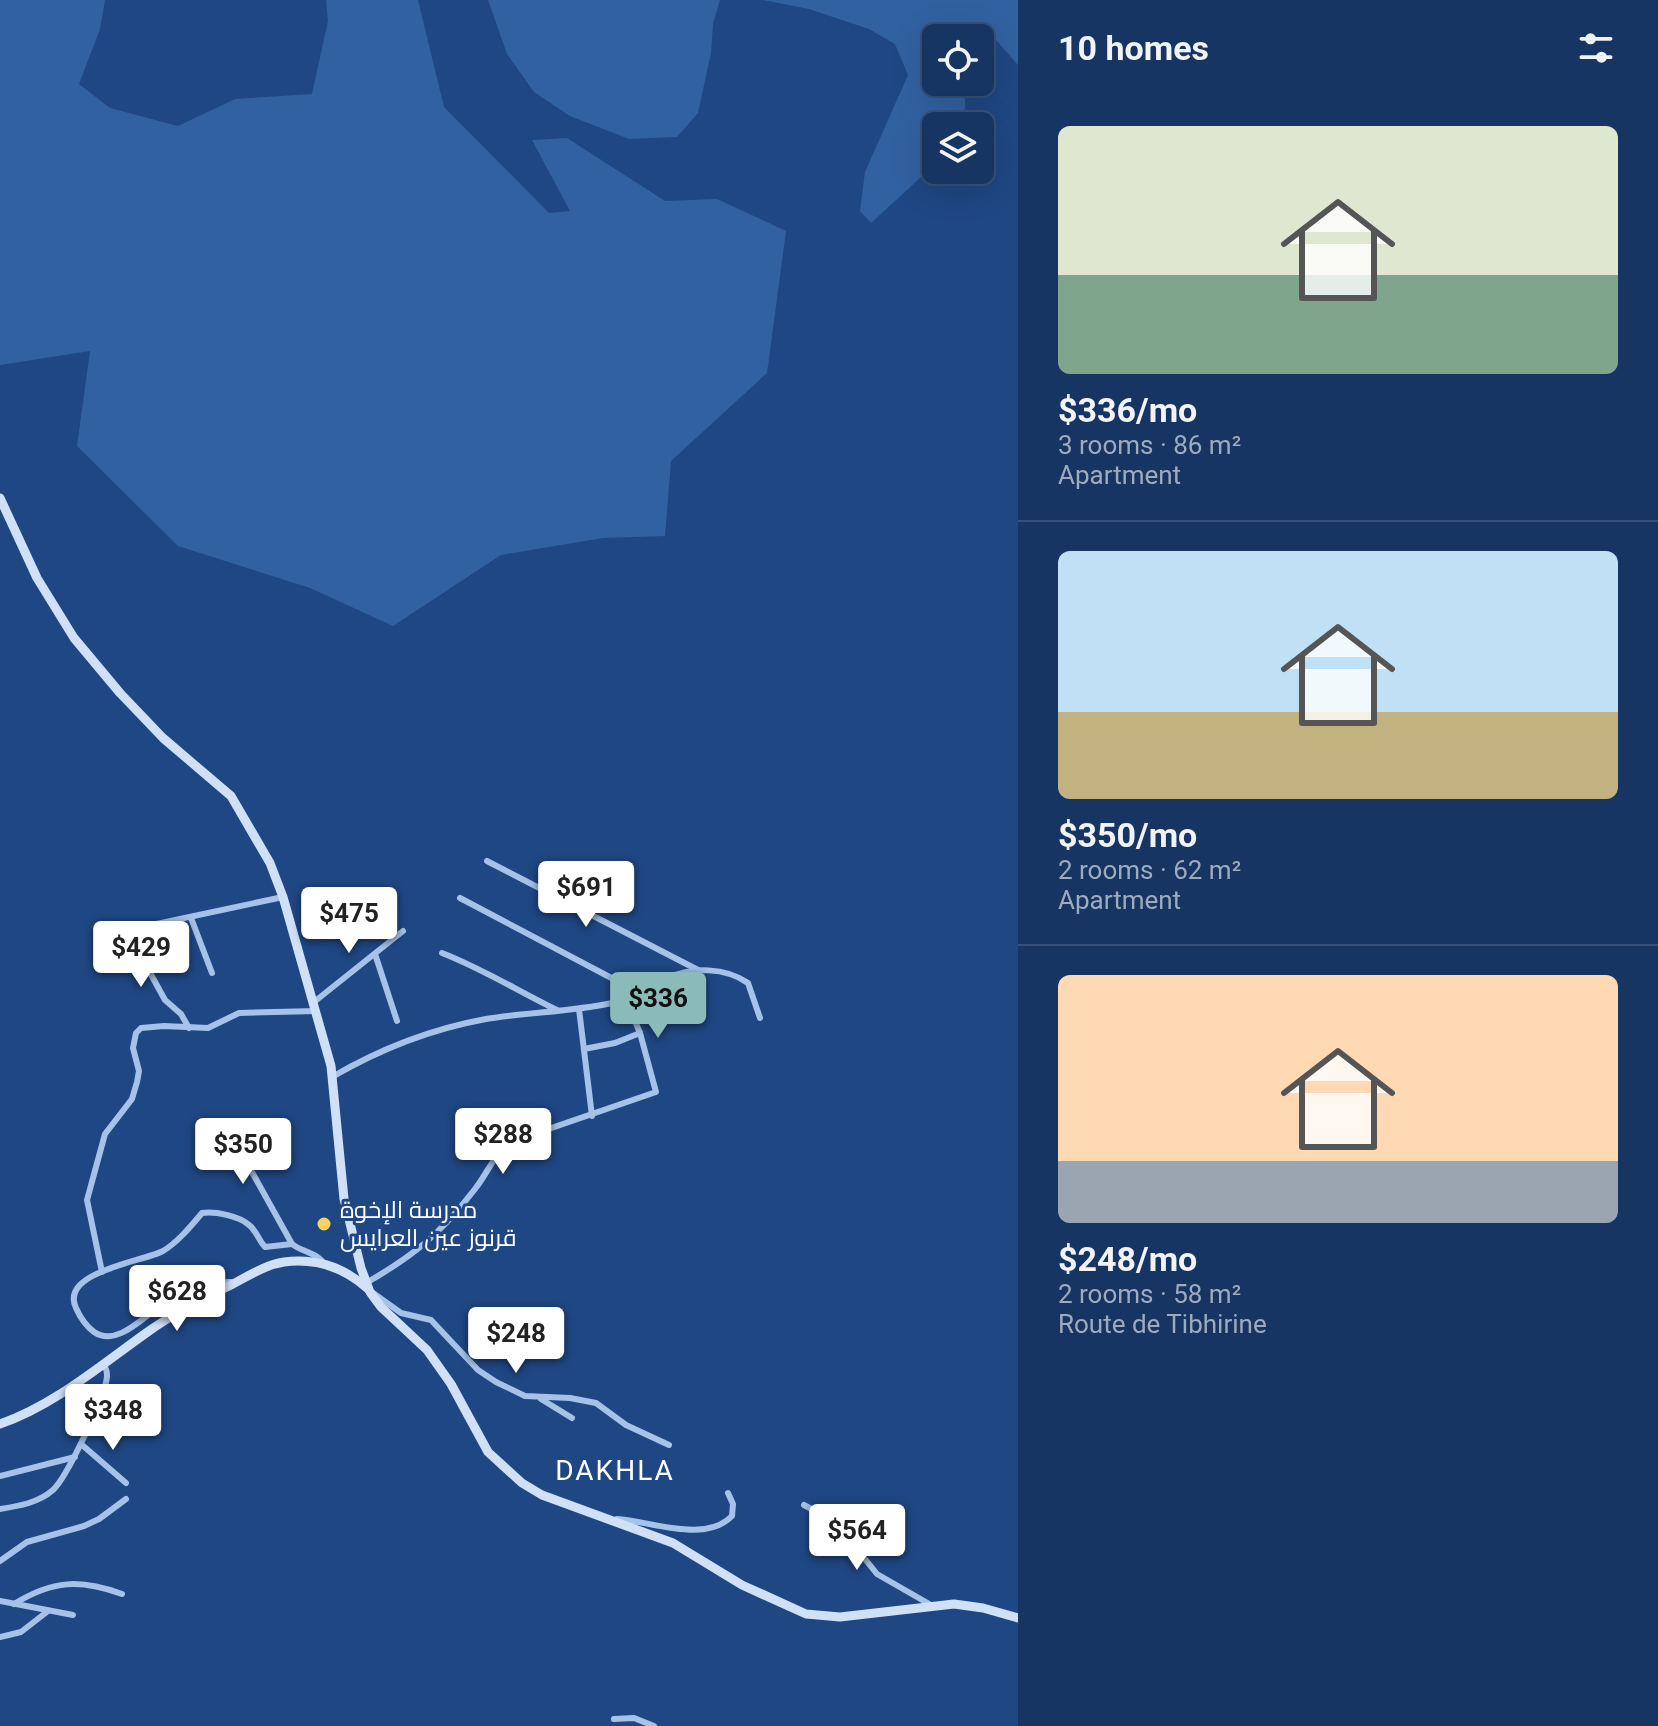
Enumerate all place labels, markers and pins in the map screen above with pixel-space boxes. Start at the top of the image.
pin: $691 [539,861,633,929]
pin: $475 [302,887,396,955]
pin: $429 [94,921,188,989]
pin: $336 [611,972,705,1040]
pin: $288 [456,1108,550,1176]
pin: $350 [196,1118,290,1186]
place label: مدرسة الإخوة قرنوز عين العرايس [340,1196,517,1252]
marker: مدرسة الإخوة قرنوز عين العرايس [315,1215,333,1233]
pin: $628 [130,1265,224,1333]
pin: $248 [469,1307,563,1375]
pin: $348 [66,1384,160,1452]
pin: $564 [810,1504,904,1572]

